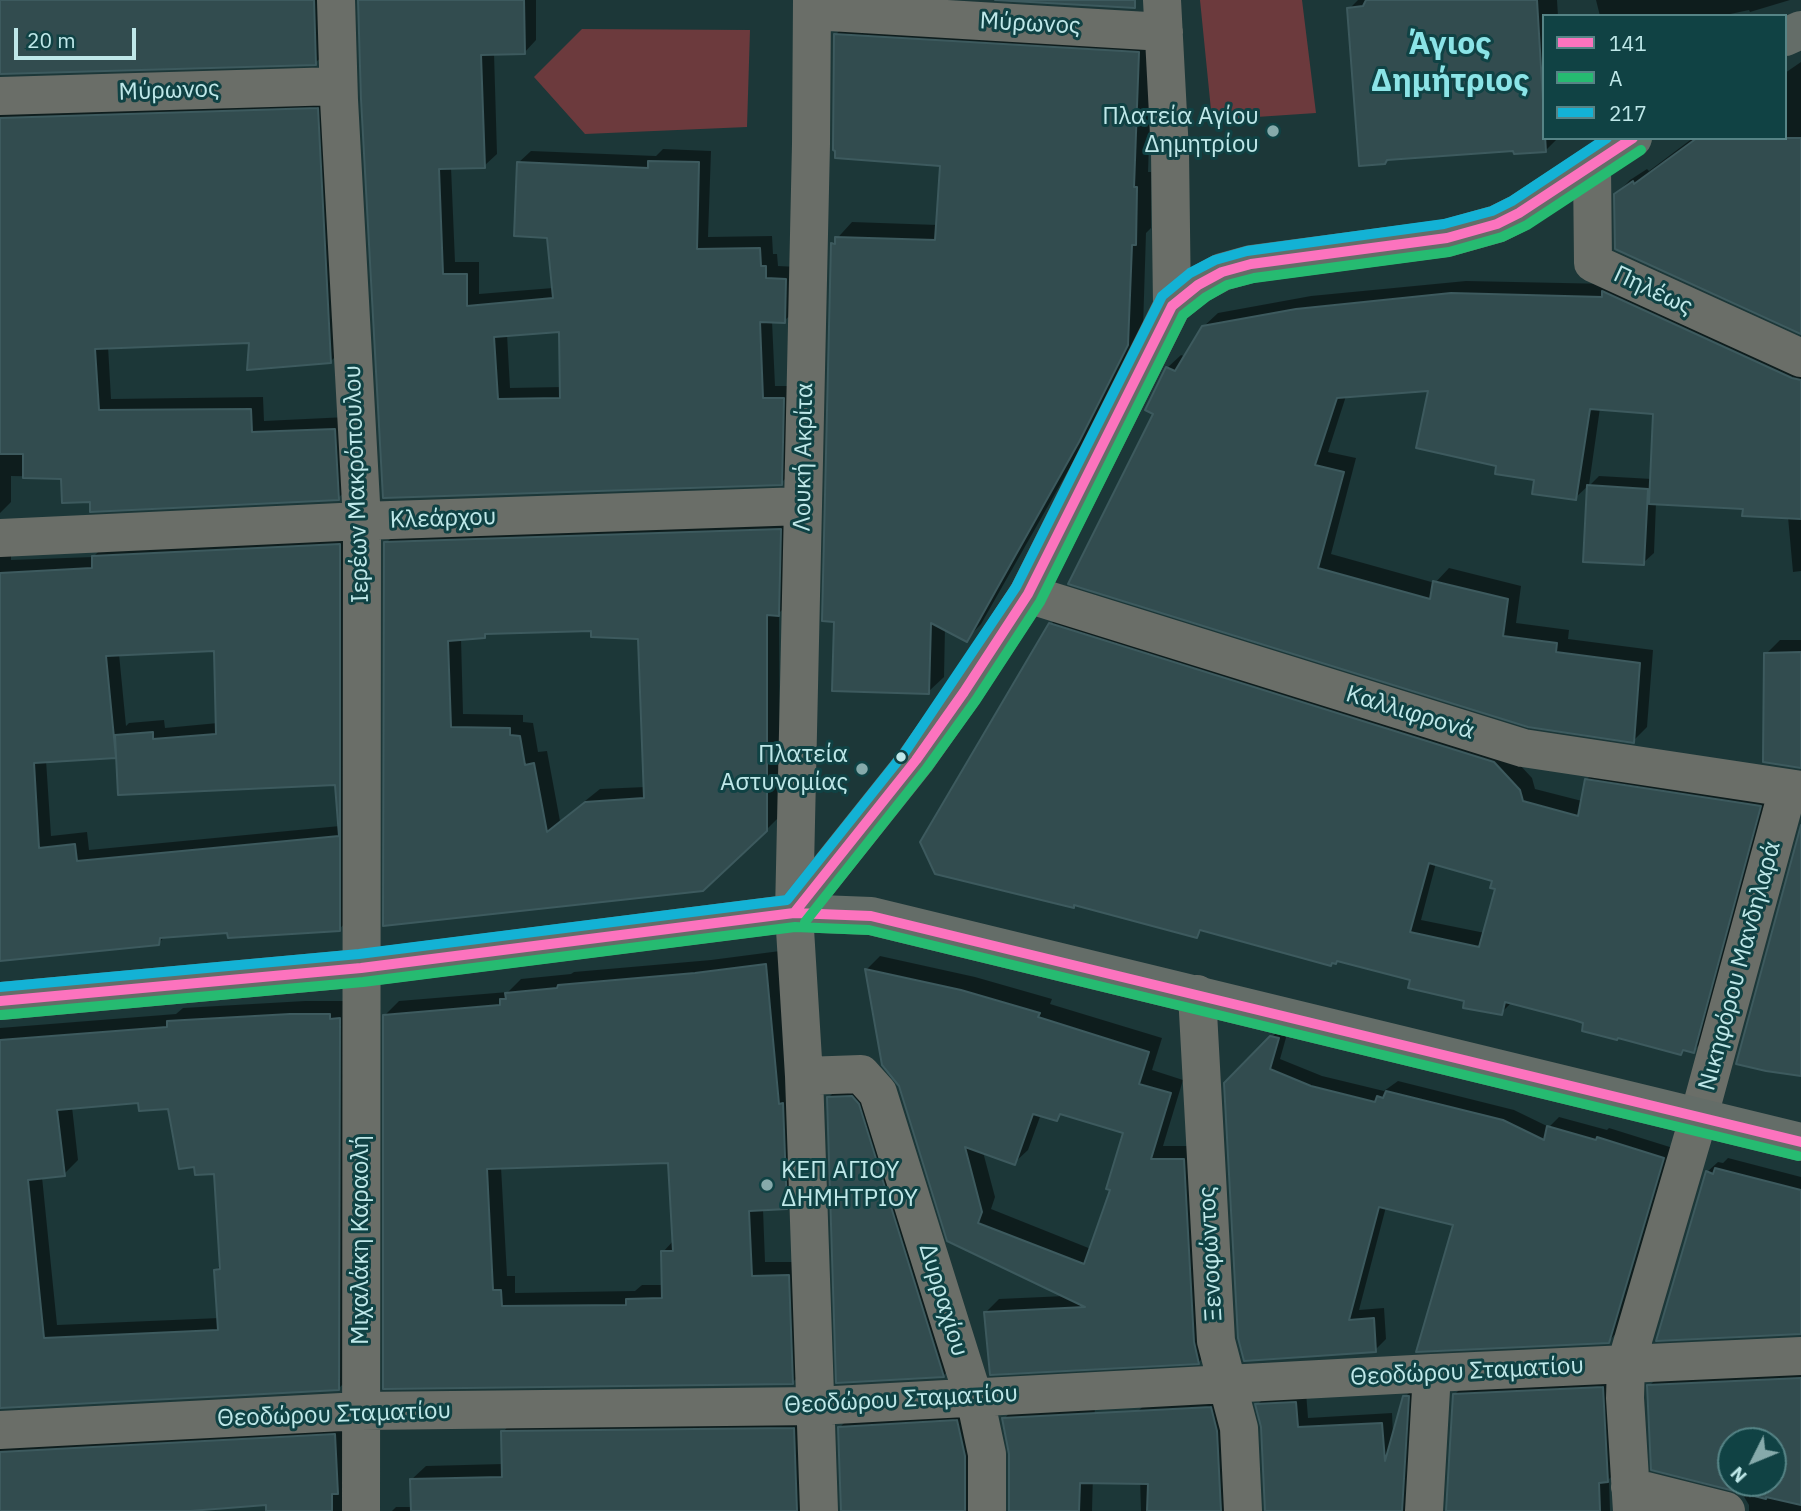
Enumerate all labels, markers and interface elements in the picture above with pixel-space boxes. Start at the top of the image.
street label: Μύρωνος [979,7,1081,41]
scale bar [18,14,140,58]
legend [1542,14,1787,140]
text: 20 m [27,26,76,54]
district label: Άγιος Δημήτριος [1371,26,1529,101]
text: 141 [1609,29,1647,57]
text: Α [1609,64,1622,92]
street label: Μύρωνος [118,75,220,107]
text: 217 [1609,99,1647,127]
place label: Πλατεία Αγίου Δημητρίου [1102,103,1259,159]
marker: Πλατεία Αγίου Δημητρίου [1265,123,1281,139]
street label: Πηλέως [1609,260,1697,322]
street label: Ιερέων Μακρόπουλου [338,364,376,604]
street label: Λουκή Ακρίτα [788,382,820,532]
street label: Κλεάρχου [389,503,497,535]
street label: Καλλιφρονά [1342,680,1478,746]
place label: Πλατεία Αστυνομίας [720,741,848,797]
unlabelled marker [894,750,908,764]
marker: Πλατεία Αστυνομίας [854,761,870,777]
street label: Νικηφόρου Μανδηλαρά [1693,838,1787,1094]
street label: Μιχαλάκη Καραολή [347,1135,375,1345]
place label: ΚΕΠ ΑΓΙΟΥ ΔΗΜΗΤΡΙΟΥ [781,1157,918,1213]
marker: ΚΕΠ ΑΓΙΟΥ ΔΗΜΗΤΡΙΟΥ [759,1177,775,1193]
street label: Ξενοφώντος [1193,1186,1229,1322]
street label: Δυρραχίου [912,1240,974,1360]
street label: Θεοδώρου Σταματίου [1349,1351,1585,1393]
street label: Θεοδώρου Σταματίου [783,1379,1019,1421]
street label: Θεοδώρου Σταματίου [216,1397,452,1433]
north arrow [1717,1427,1787,1497]
text: N [1725,1462,1752,1488]

